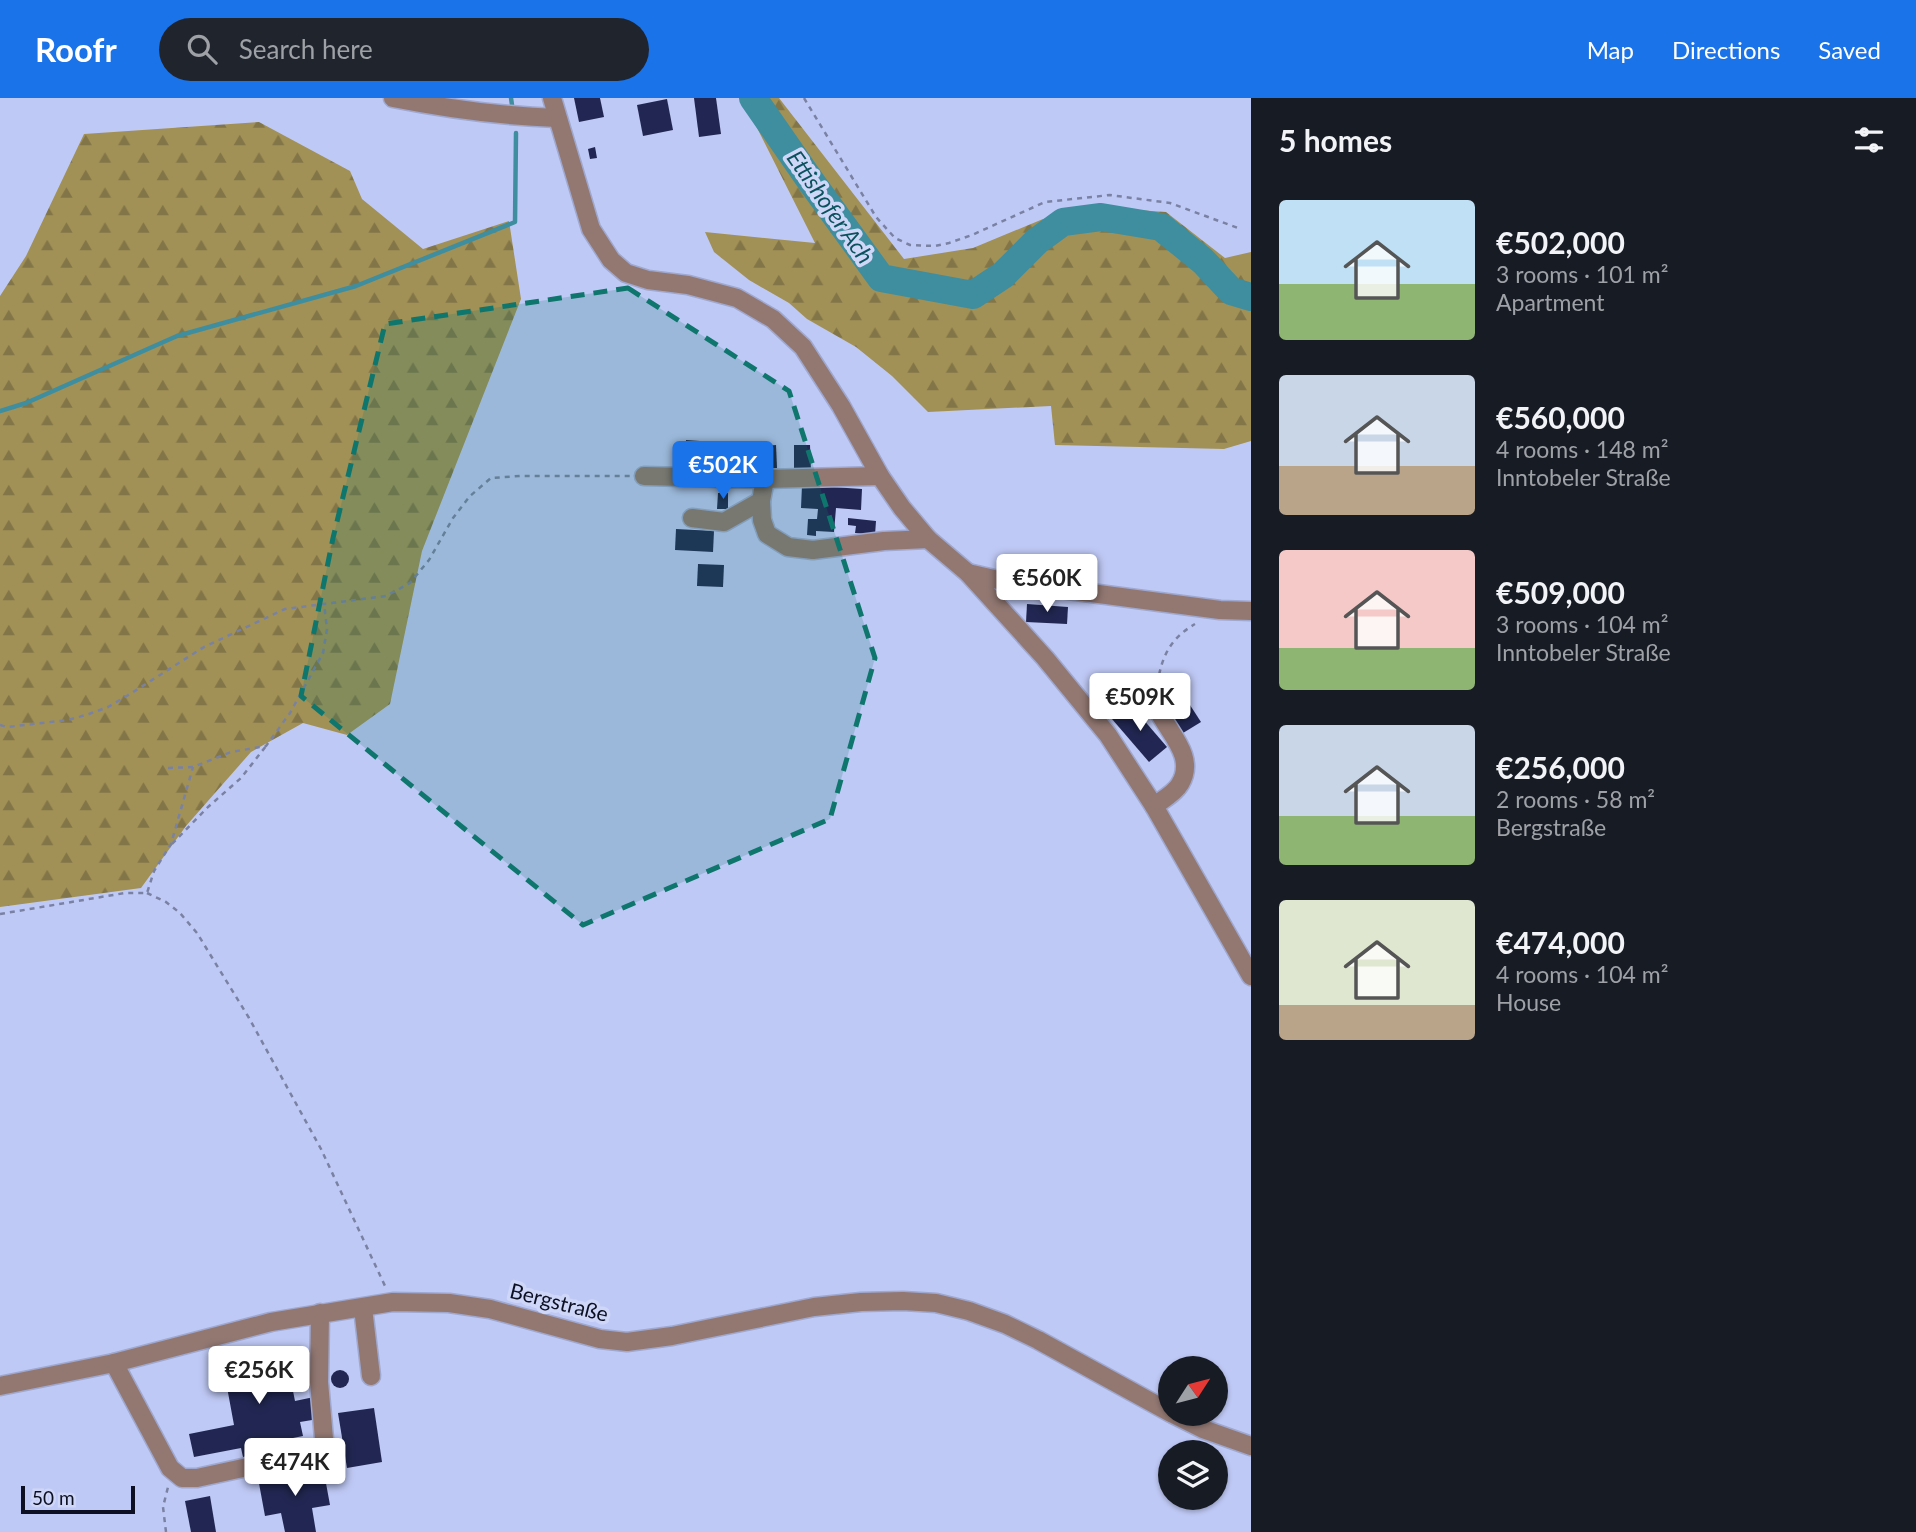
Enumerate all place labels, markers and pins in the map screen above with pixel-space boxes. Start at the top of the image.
pin: €502K [674,442,772,501]
pin: €560K [998,554,1096,614]
pin: €509K [1091,674,1189,733]
pin: €256K [210,1346,308,1406]
pin: €474K [246,1438,344,1498]

